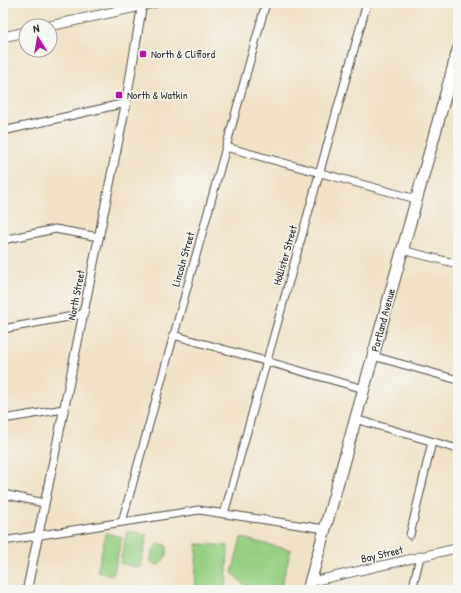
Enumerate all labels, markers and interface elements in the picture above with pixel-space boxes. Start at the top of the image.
north arrow [18,18,58,58]
text: N [32,21,40,36]
place label: North & Clifford [151,47,216,61]
marker: North & Clifford [138,49,148,59]
place label: North & Watkin [127,88,188,102]
marker: North & Watkin [114,90,124,100]
street label: Hollister Street [270,223,300,287]
street label: Lincoln Street [169,230,198,288]
street label: North Street [64,268,88,321]
street label: Portland Avenue [368,286,398,353]
street label: Bay Street [360,542,405,566]

